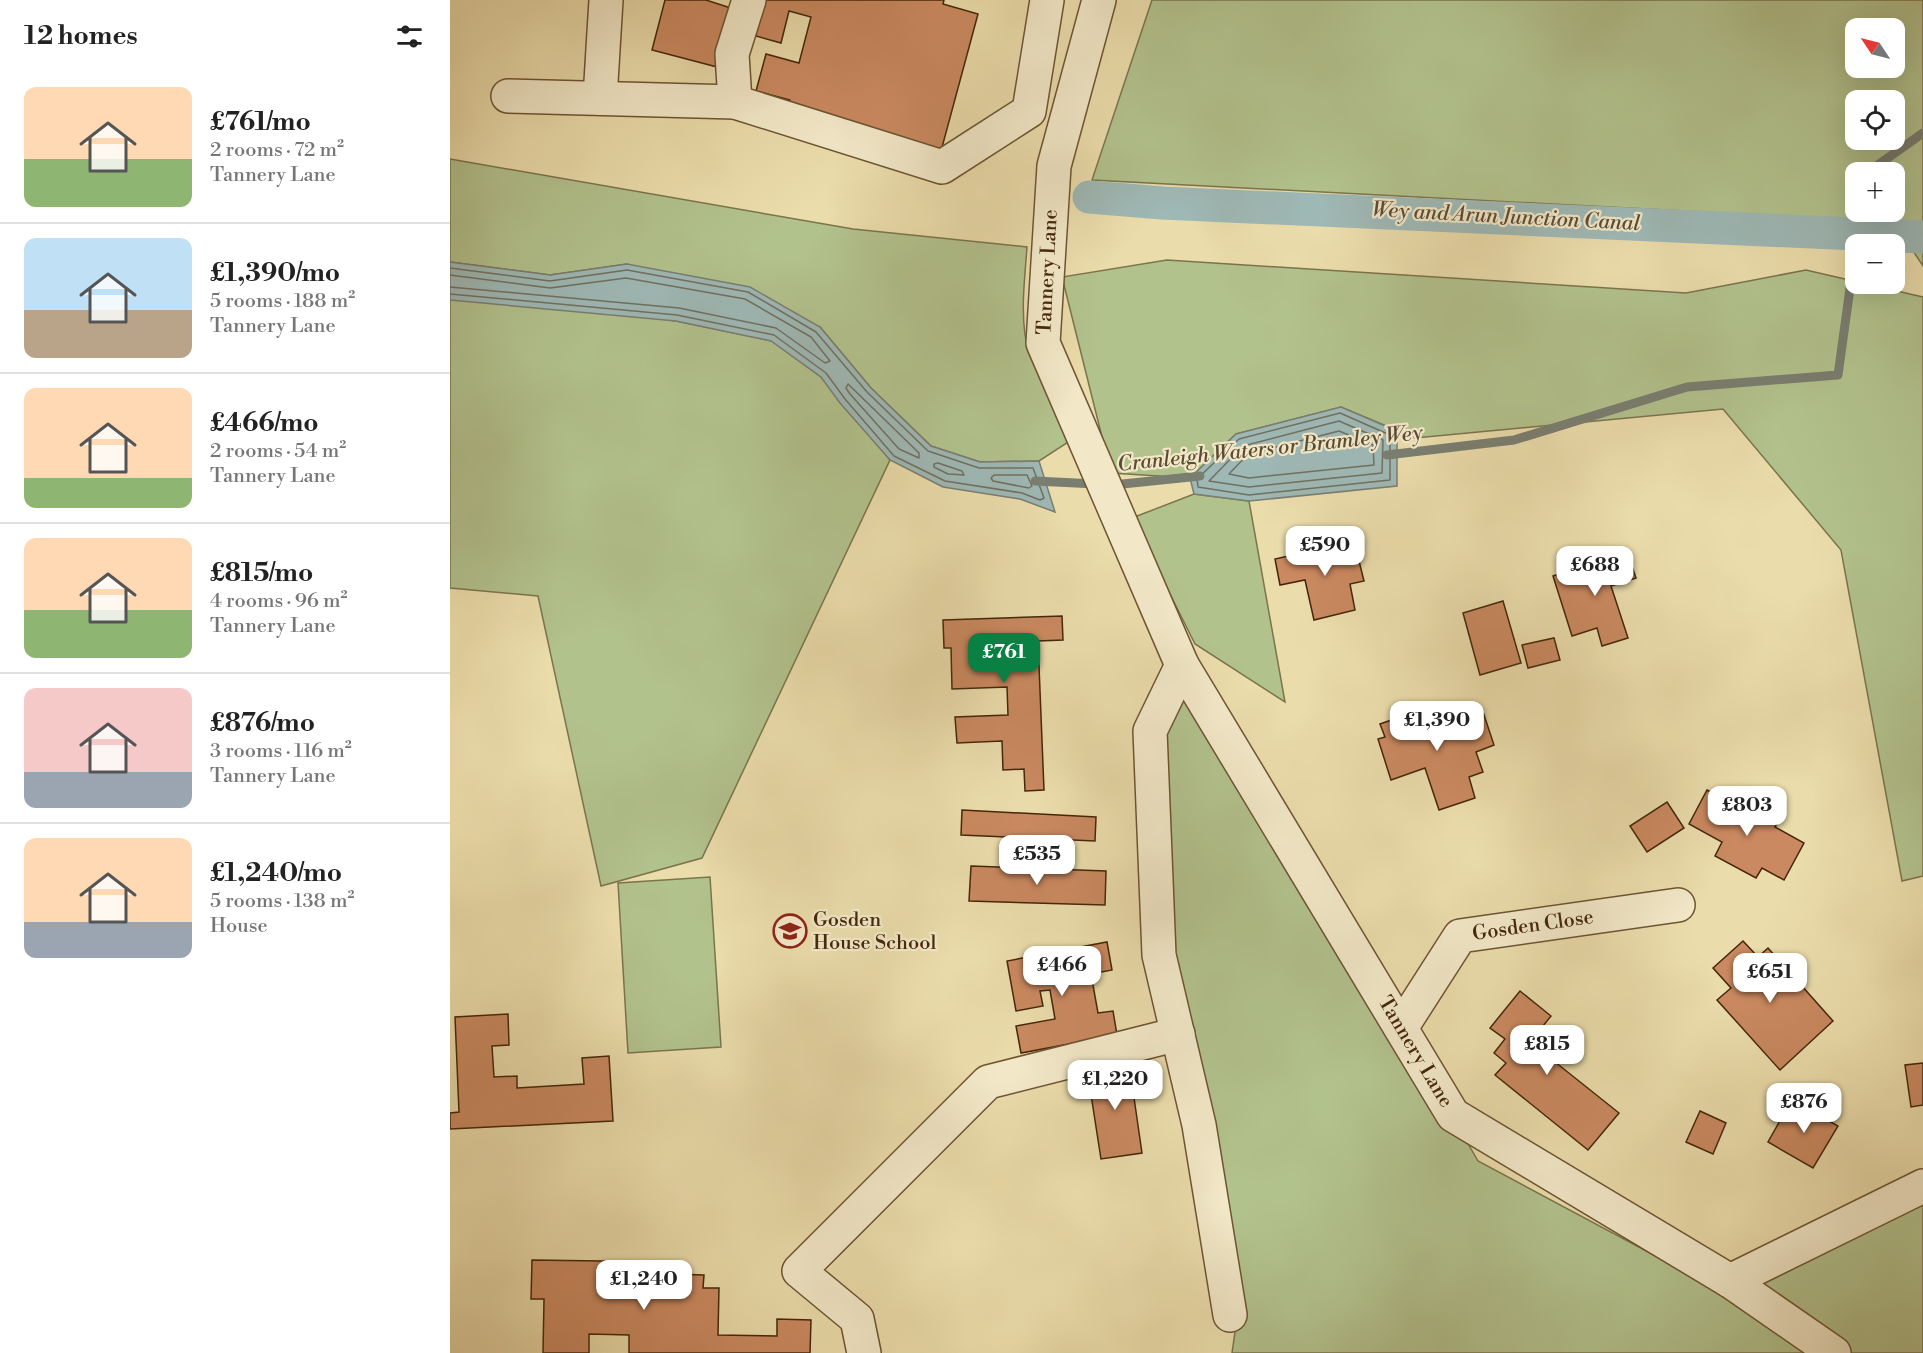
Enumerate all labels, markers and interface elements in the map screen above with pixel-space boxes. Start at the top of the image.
north arrow [1845,18,1905,78]
map controls [1845,18,1905,294]
text: 12 homes [24,20,138,52]
icon: filters [393,20,426,53]
button: locate [1845,90,1905,150]
text: £761/mo [210,106,311,138]
icon: home [72,111,144,183]
text: 2 rooms · 72 m² [210,138,344,163]
button: + [1845,162,1905,222]
text: Tannery Lane [210,163,336,188]
water label: Wey and Arun Junction Canal [1371,197,1641,237]
street label: Tannery Lane [1032,209,1064,335]
button: − [1845,234,1905,294]
text: £1,390/mo [210,257,340,289]
icon: home [72,262,144,334]
text: 5 rooms · 188 m² [210,289,355,314]
text: Tannery Lane [210,314,336,339]
text: £466/mo [210,407,319,439]
icon: home [72,412,144,484]
water label: Cranleigh Waters or Bramley Wey [1116,420,1425,478]
text: 2 rooms · 54 m² [210,439,346,464]
text: Tannery Lane [210,464,336,489]
pin: £590 [1289,526,1361,577]
text: £590 [1300,533,1350,558]
pin: £688 [1559,546,1631,597]
text: £688 [1570,553,1620,578]
text: £815/mo [210,557,313,589]
icon: home [72,562,144,634]
text: 4 rooms · 96 m² [210,589,348,614]
text: Tannery Lane [210,614,336,639]
pin: £761 [968,633,1040,684]
text: £761 [982,640,1026,665]
pin: £1,390 [1388,701,1486,752]
text: £876/mo [210,707,315,739]
text: £1,390 [1404,708,1470,733]
icon: home [72,712,144,784]
text: 3 rooms · 116 m² [210,739,352,764]
text: Tannery Lane [210,764,336,789]
pin: £803 [1711,786,1783,837]
text: £803 [1722,793,1772,818]
pin: £535 [1001,835,1073,886]
text: £535 [1013,842,1061,867]
text: £1,240/mo [210,857,342,889]
icon: home [72,862,144,934]
text: 5 rooms · 138 m² [210,889,354,914]
street label: Gosden Close [1471,905,1595,947]
place label: Gosden House School [813,908,936,956]
school or university icon: Gosden House School [772,913,808,949]
text: House [210,914,268,939]
pin: £466 [1026,946,1098,997]
text: £466 [1037,953,1087,978]
pin: £651 [1734,953,1806,1004]
text: £651 [1747,960,1793,985]
street label: Tannery Lane [1372,992,1458,1112]
pin: £815 [1511,1025,1583,1076]
text: £815 [1524,1032,1570,1057]
pin: £1,220 [1066,1060,1164,1111]
text: £1,220 [1082,1067,1148,1092]
pin: £876 [1768,1083,1840,1134]
text: £876 [1780,1090,1828,1115]
pin: £1,240 [595,1260,693,1311]
text: £1,240 [610,1267,678,1292]

